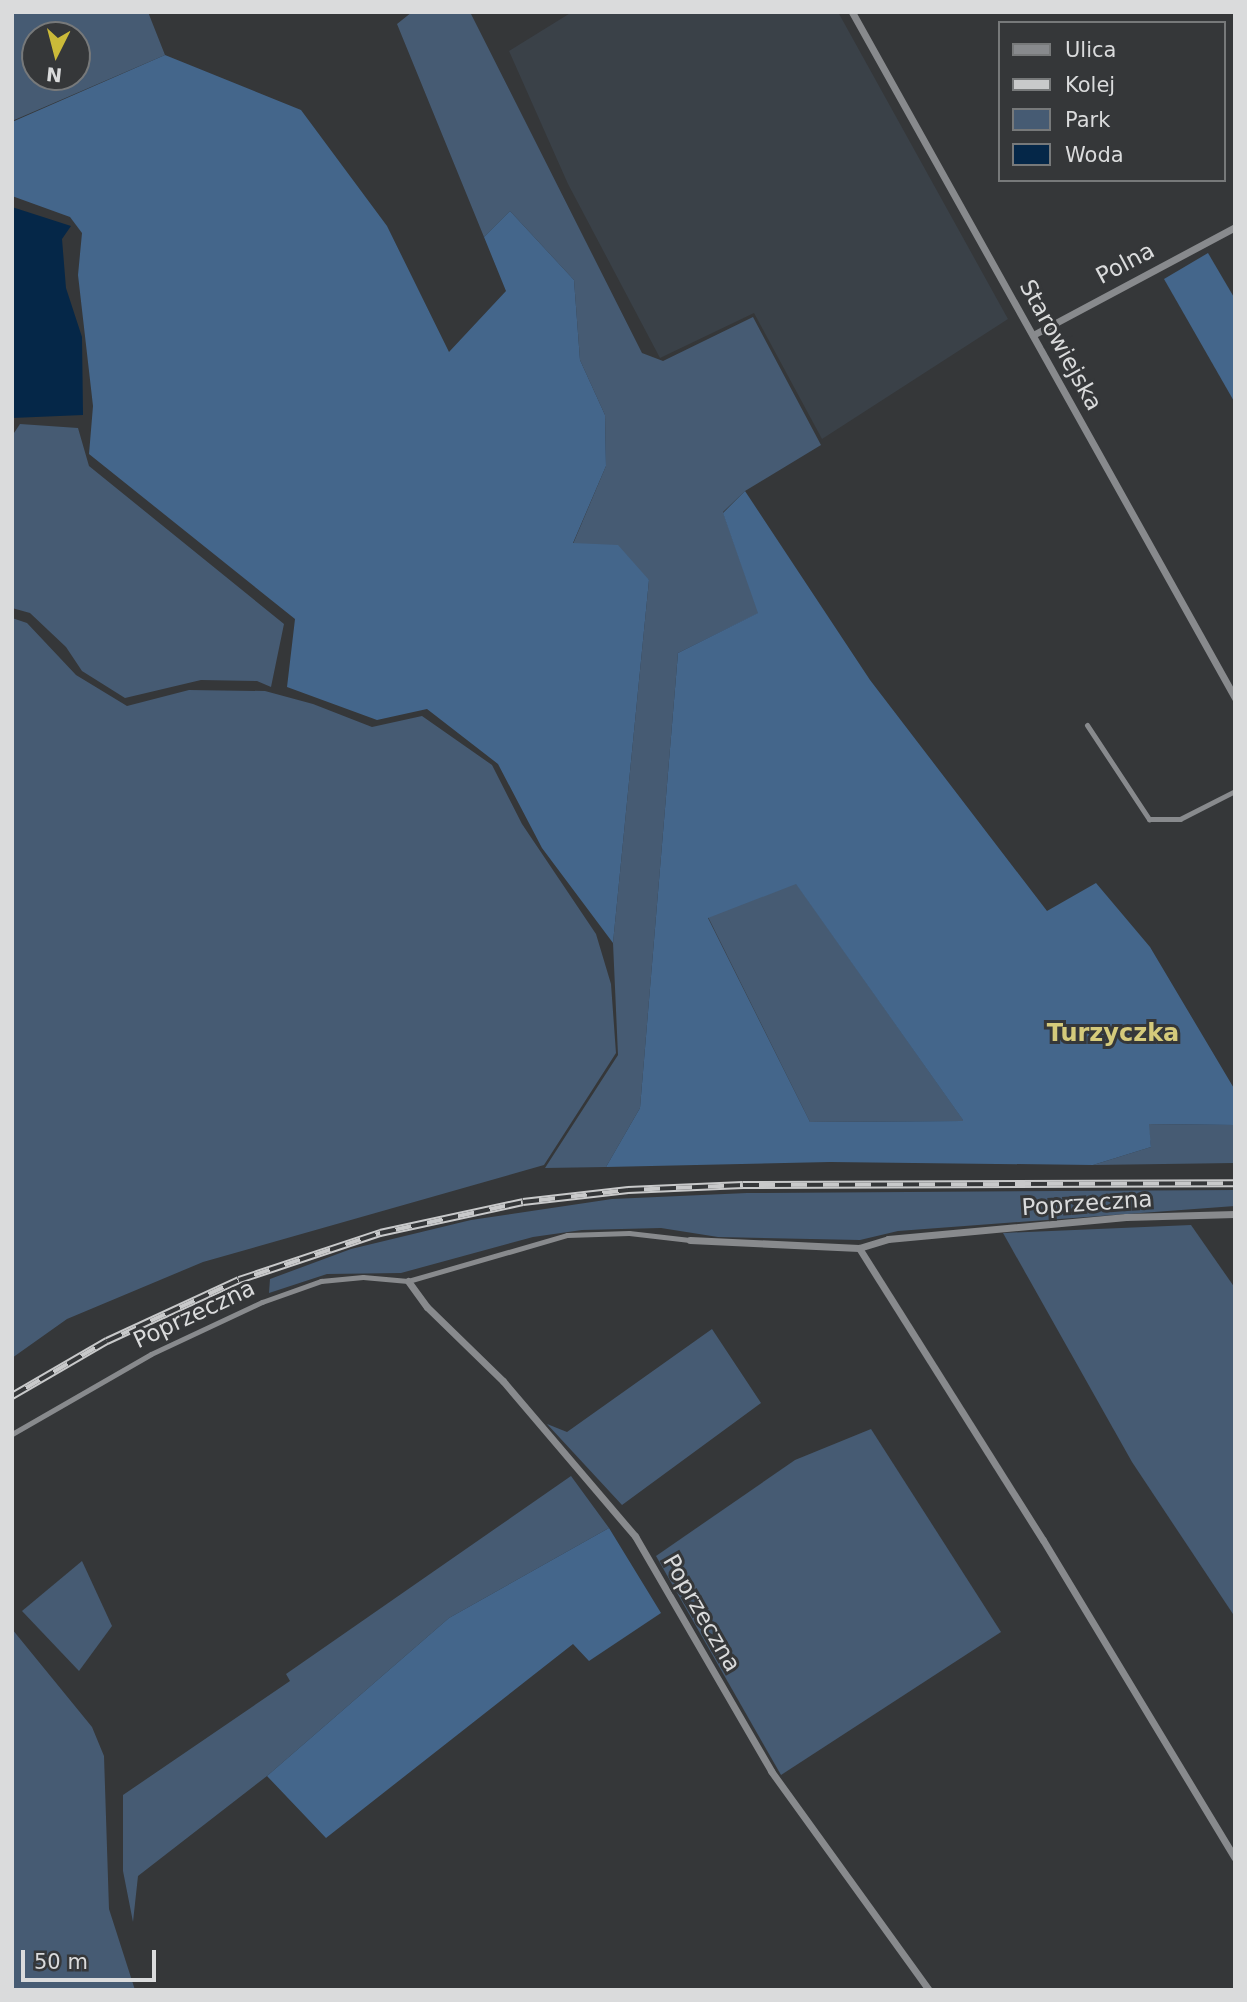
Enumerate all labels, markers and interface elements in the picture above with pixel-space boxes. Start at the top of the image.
north arrow [21,21,91,91]
legend [998,21,1226,182]
text: Ulica [1065,38,1116,62]
text: N [45,63,63,87]
text: Kolej [1065,73,1115,97]
text: Park [1065,108,1110,132]
text: Woda [1065,143,1124,167]
street label: Polna [1091,236,1159,290]
street label: Starowiejska [1014,275,1108,415]
district label: Turzyczka [1047,1020,1179,1048]
street label: Poprzeczna [1021,1185,1153,1221]
street label: Poprzeczna [129,1274,259,1354]
street label: Poprzeczna [657,1549,747,1677]
scale bar [24,1936,159,1980]
text: 50 m [34,1950,88,1974]

